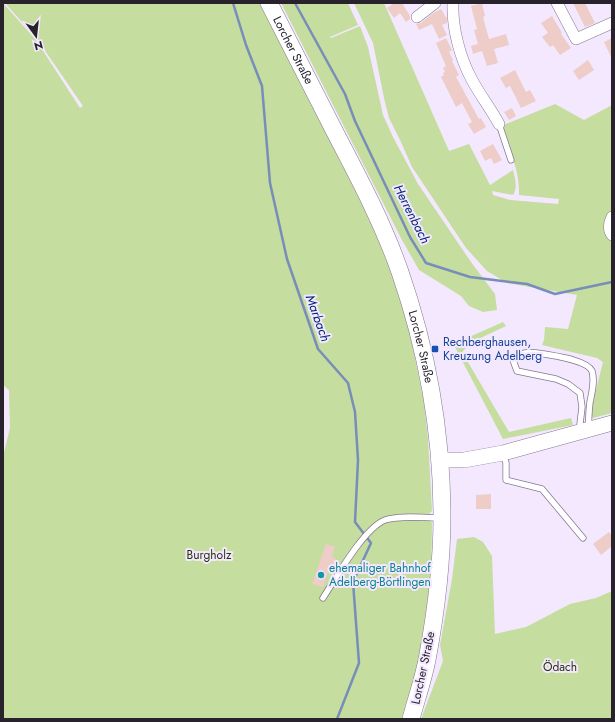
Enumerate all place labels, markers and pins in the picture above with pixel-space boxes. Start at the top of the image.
place label: Rechberghausen, Kreuzung Adelberg [443,333,542,365]
marker: Rechberghausen, Kreuzung Adelberg [430,344,440,354]
place label: ehemaliger Bahnhof Adelberg-Börtlingen [329,559,431,591]
marker: ehemaliger Bahnhof Adelberg-Börtlingen [316,570,326,580]

